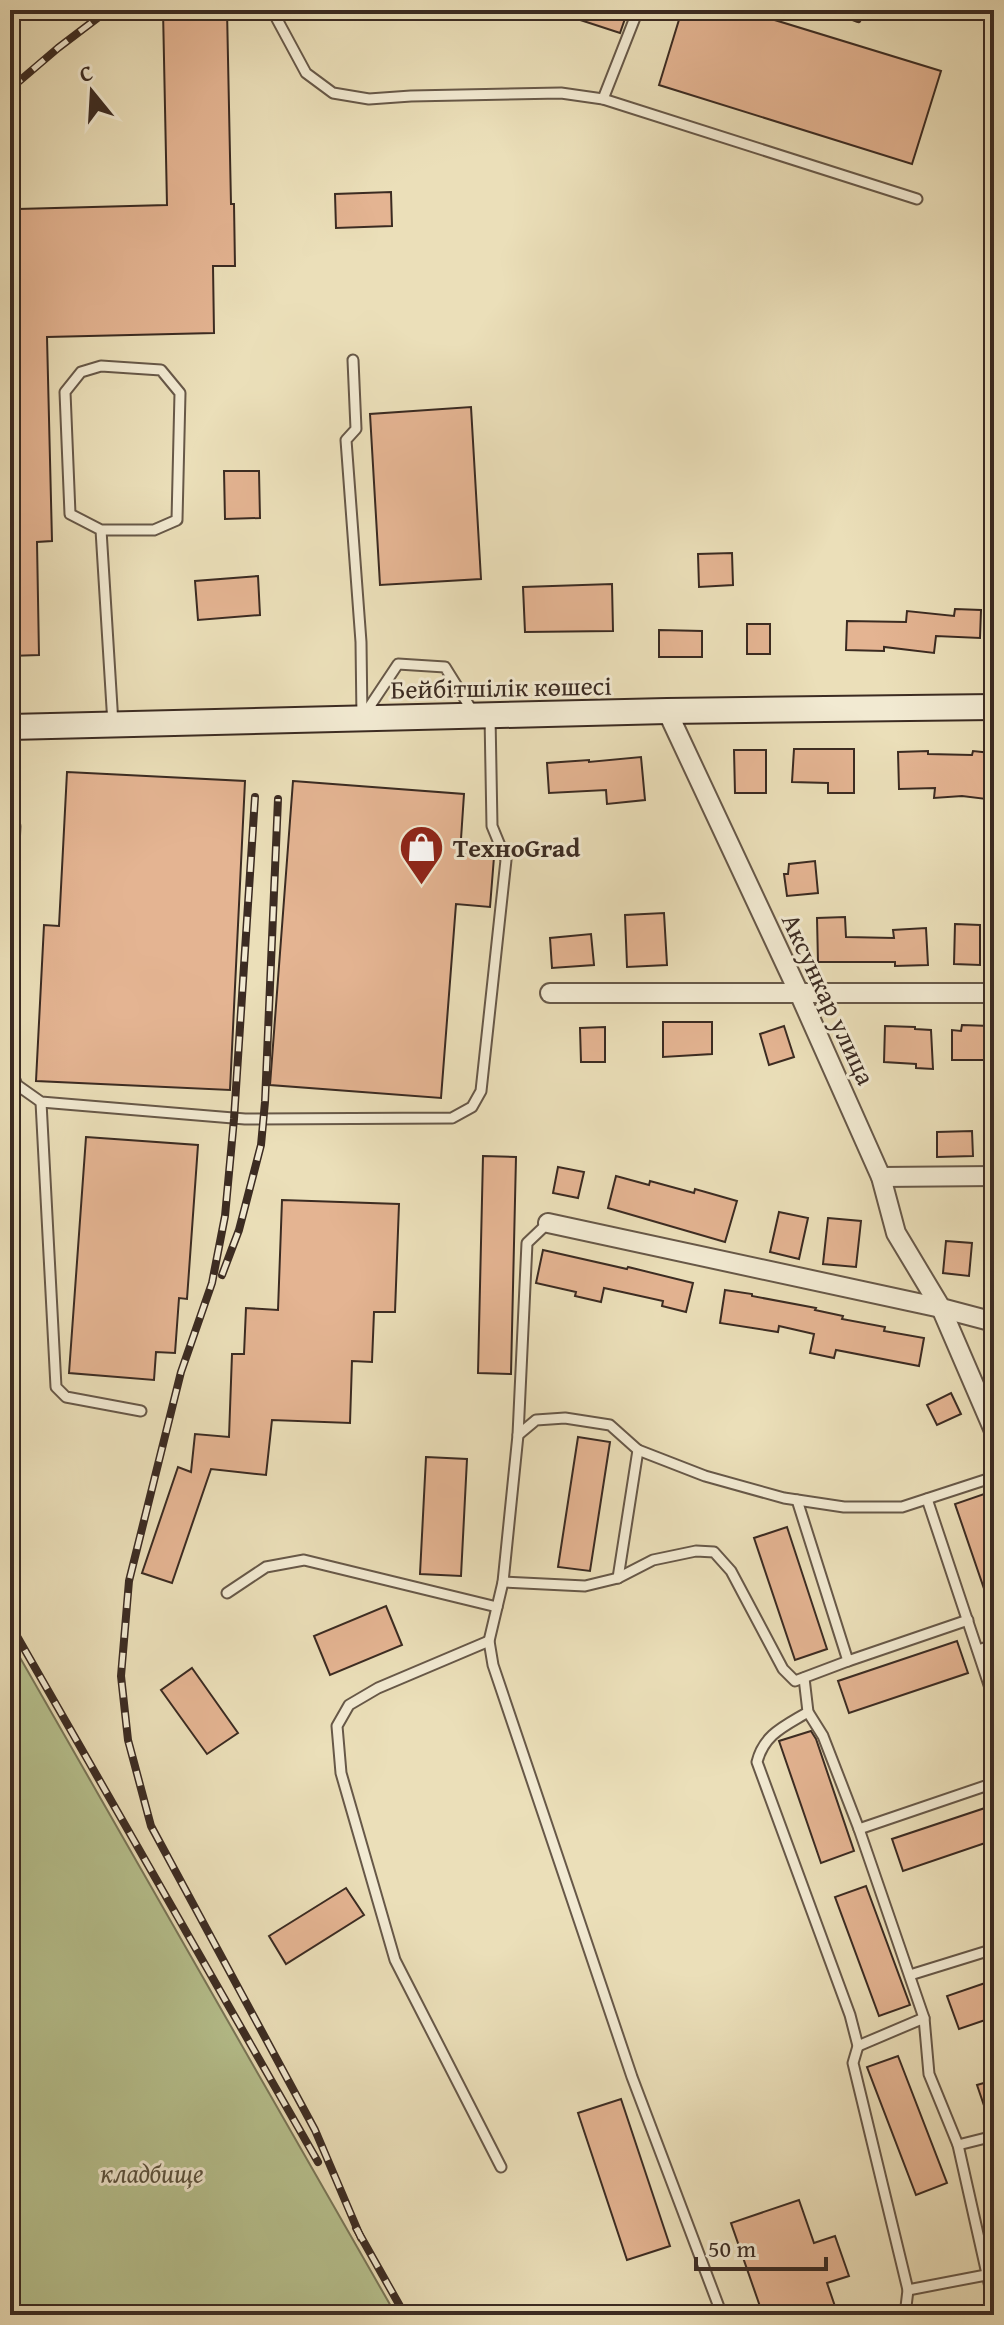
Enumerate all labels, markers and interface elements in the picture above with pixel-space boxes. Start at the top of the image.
north arrow [52,52,132,132]
text: С [75,56,97,90]
street label: Бейбітшілік көшесі [390,666,612,708]
shop icon: ТехноGrad [398,823,446,886]
place label: ТехноGrad [453,828,580,867]
street label: Аксункар улица [772,907,886,1092]
park label: кладбище [100,2153,204,2192]
scale bar [696,2221,826,2271]
text: 50 m [708,2231,756,2266]

